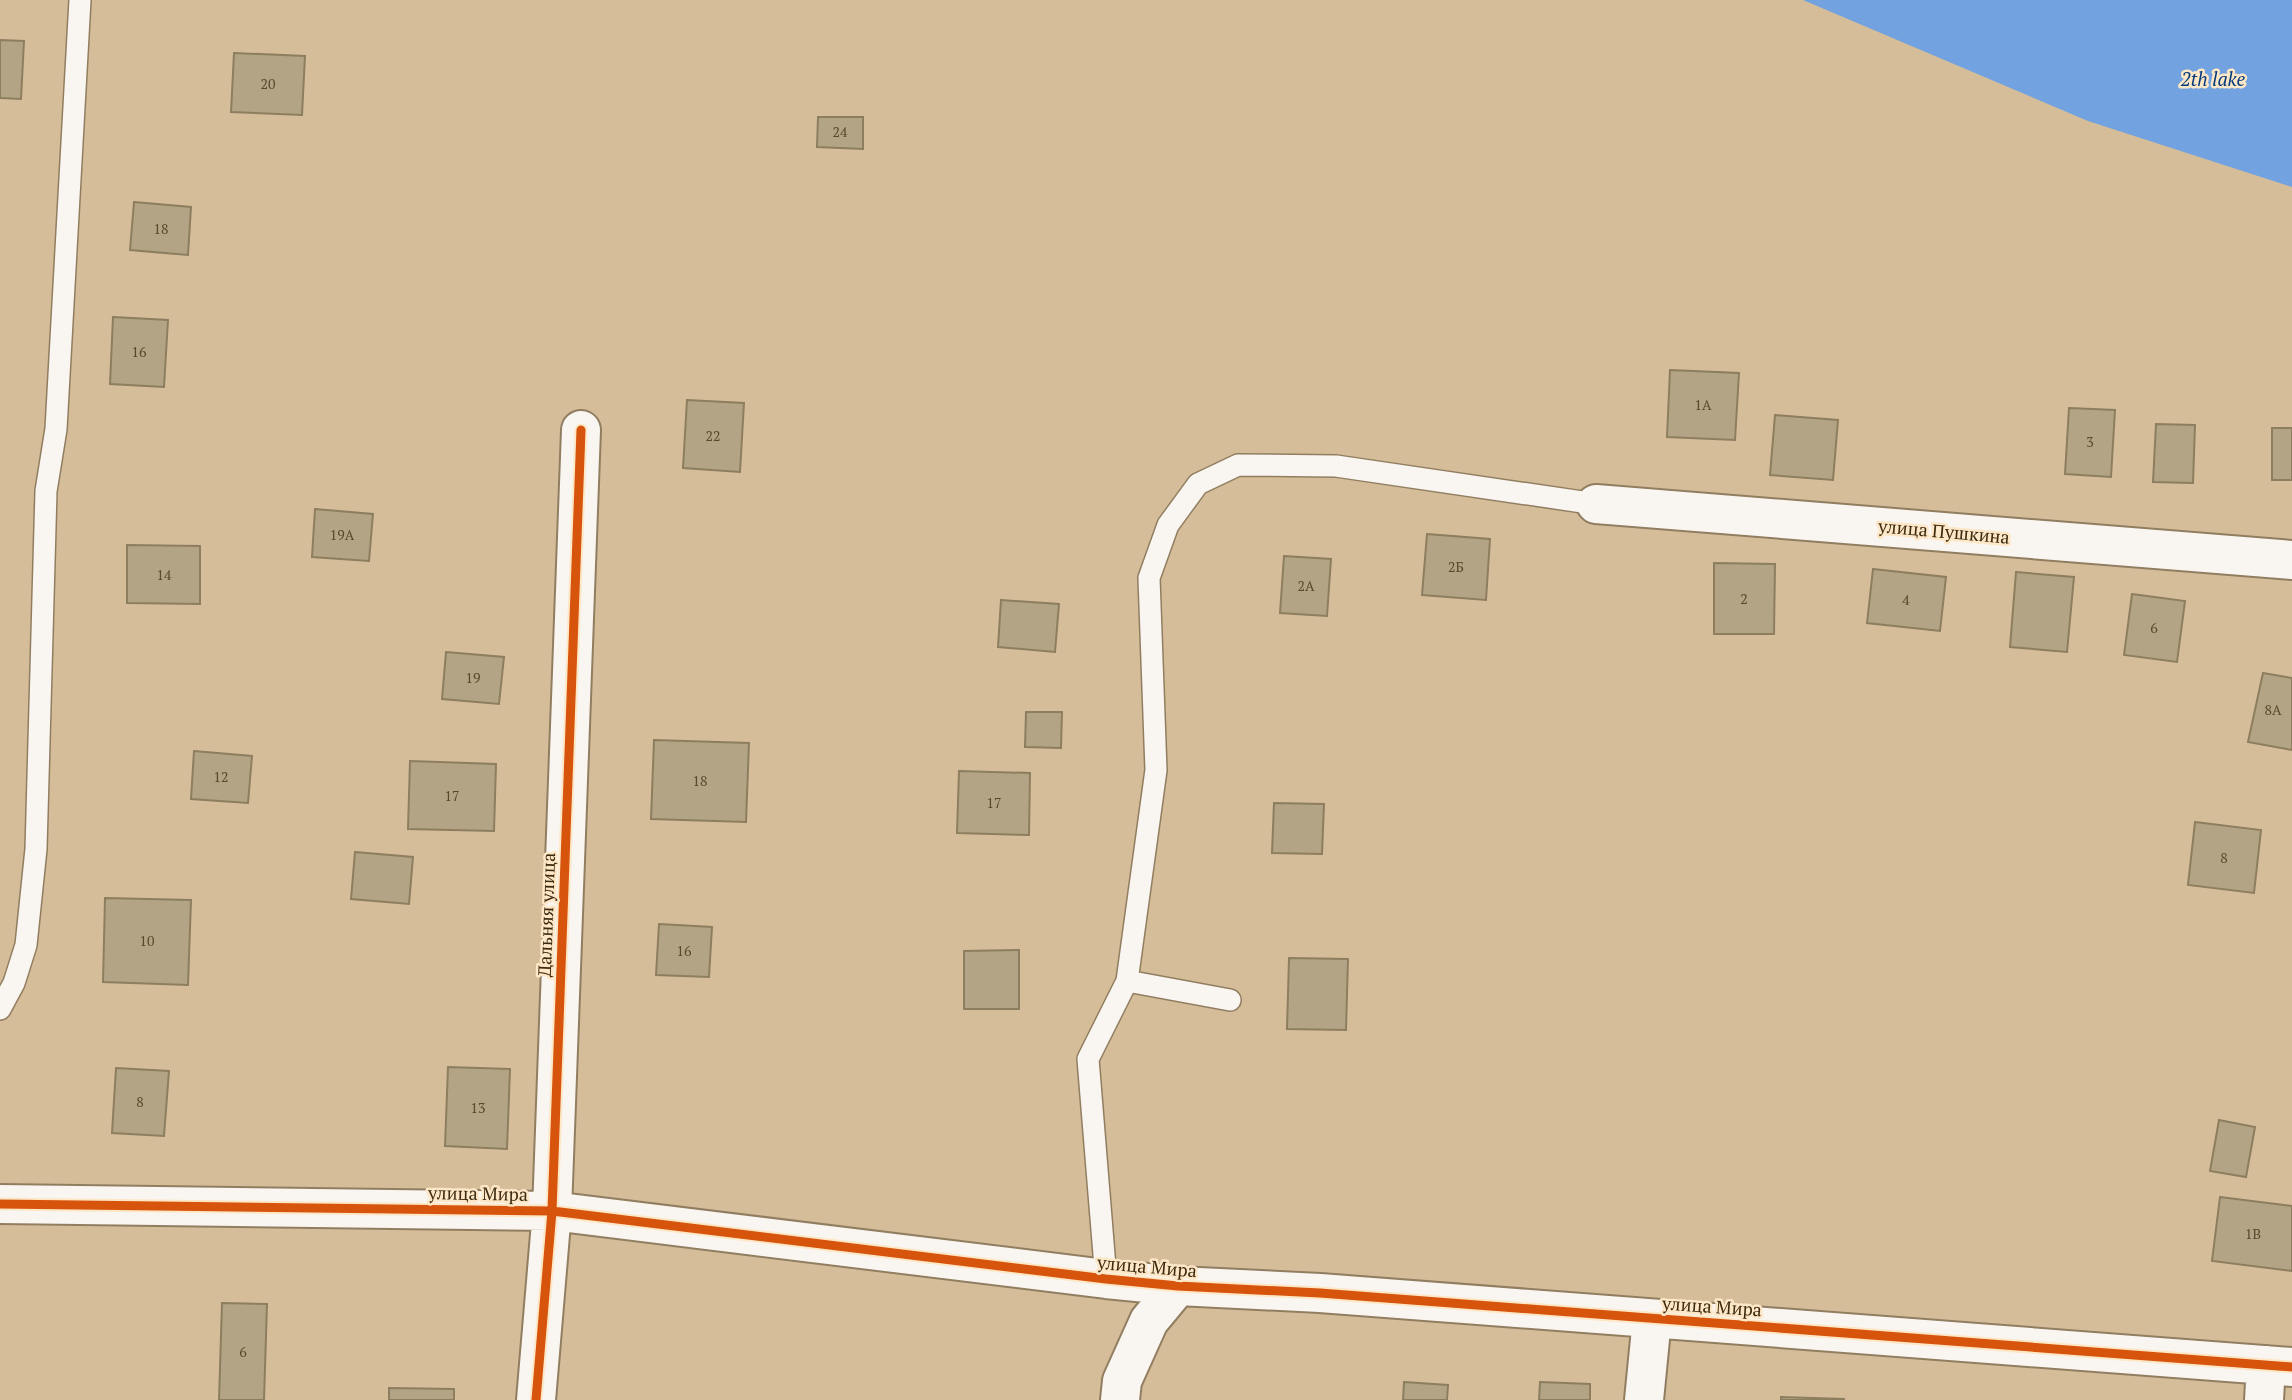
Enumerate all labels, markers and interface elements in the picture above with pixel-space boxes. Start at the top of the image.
water label: 2th lake [2180,66,2245,91]
house number: 20 [261,74,275,93]
house number: 24 [833,122,848,141]
house number: 18 [154,219,168,238]
house number: 16 [132,342,147,361]
house number: 1А [1694,395,1712,414]
house number: 22 [706,426,720,445]
house number: 3 [2086,432,2094,451]
street label: улица Пушкина [1876,513,2011,549]
house number: 19А [330,525,355,544]
house number: 2Б [1448,557,1464,576]
house number: 14 [157,565,172,584]
house number: 2А [1297,576,1315,595]
house number: 2 [1740,589,1748,608]
house number: 4 [1902,590,1910,609]
house number: 6 [2150,618,2158,637]
house number: 19 [466,668,480,687]
house number: 8А [2264,700,2282,719]
house number: 12 [214,767,228,786]
house number: 18 [693,771,707,790]
house number: 17 [445,786,459,805]
house number: 17 [987,793,1001,812]
house number: 8 [2220,848,2228,867]
street label: Дальняя улица [532,852,560,978]
house number: 10 [140,931,154,950]
house number: 16 [677,941,692,960]
house number: 8 [136,1092,144,1111]
house number: 13 [471,1098,485,1117]
street label: улица Мира [427,1180,528,1206]
house number: 1В [2245,1224,2261,1243]
street label: улица Мира [1095,1250,1198,1282]
street label: улица Мира [1660,1290,1763,1321]
house number: 6 [239,1342,247,1361]

